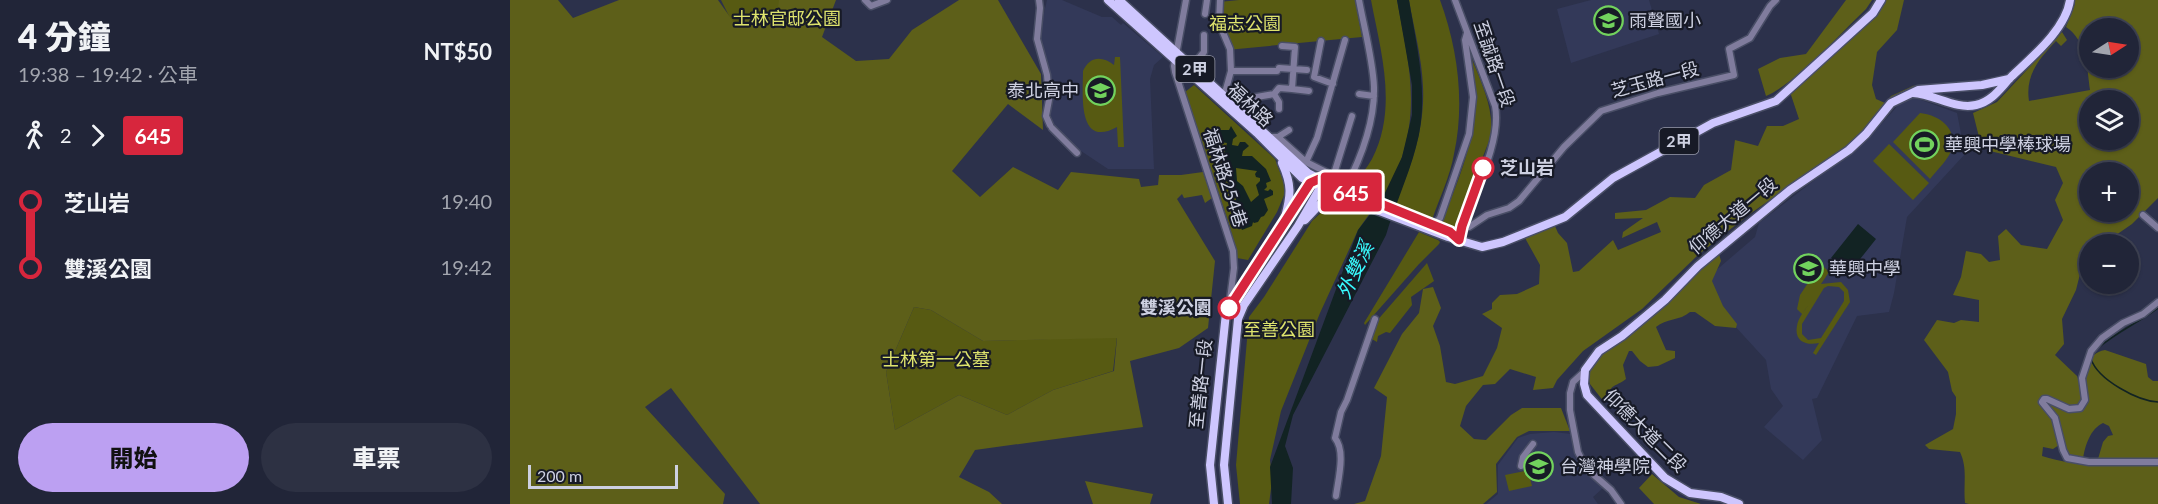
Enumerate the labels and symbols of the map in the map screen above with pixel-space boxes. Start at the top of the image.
school or university icon: 雨聲國小 [1592,5,1624,37]
park label: 士林官邸公園 [733,7,841,29]
place label: 雨聲國小 [1629,9,1701,31]
park label: 福志公園 [1209,12,1281,34]
street label: 至誠路一段 [1470,18,1520,110]
north arrow [2079,18,2139,78]
road number: 2甲 [1176,56,1214,82]
street label: 芝玉路一段 [1608,57,1701,101]
school or university icon: 泰北高中 [1084,75,1116,107]
street label: 福林路 [1223,78,1278,131]
place label: 泰北高中 [1007,79,1079,101]
street label: 福林路254巷 [1200,125,1252,230]
road number: 2甲 [1660,128,1698,154]
sports icon: 華興中學棒球場 [1908,129,1940,161]
place label: 華興中學棒球場 [1945,133,2071,155]
place label: 芝山岩 [1500,156,1554,178]
marker: 芝山岩 [1472,157,1494,179]
line badge: 645 [1316,172,1386,212]
street label: 仰德大道一段 [1684,172,1781,258]
water label: 外雙溪 [1331,235,1379,302]
school or university icon: 華興中學 [1792,253,1824,285]
place label: 華興中學 [1829,257,1901,279]
place label: 雙溪公園 [1140,296,1212,318]
marker: 雙溪公園 [1218,297,1240,319]
park label: 至善公園 [1243,318,1315,340]
street label: 至善路一段 [1184,338,1216,430]
park label: 士林第一公墓 [882,348,990,370]
street label: 仰德大道二段 [1600,384,1692,476]
school or university icon: 台灣神學院 [1523,451,1555,483]
place label: 台灣神學院 [1560,455,1650,477]
scale bar [528,462,678,490]

